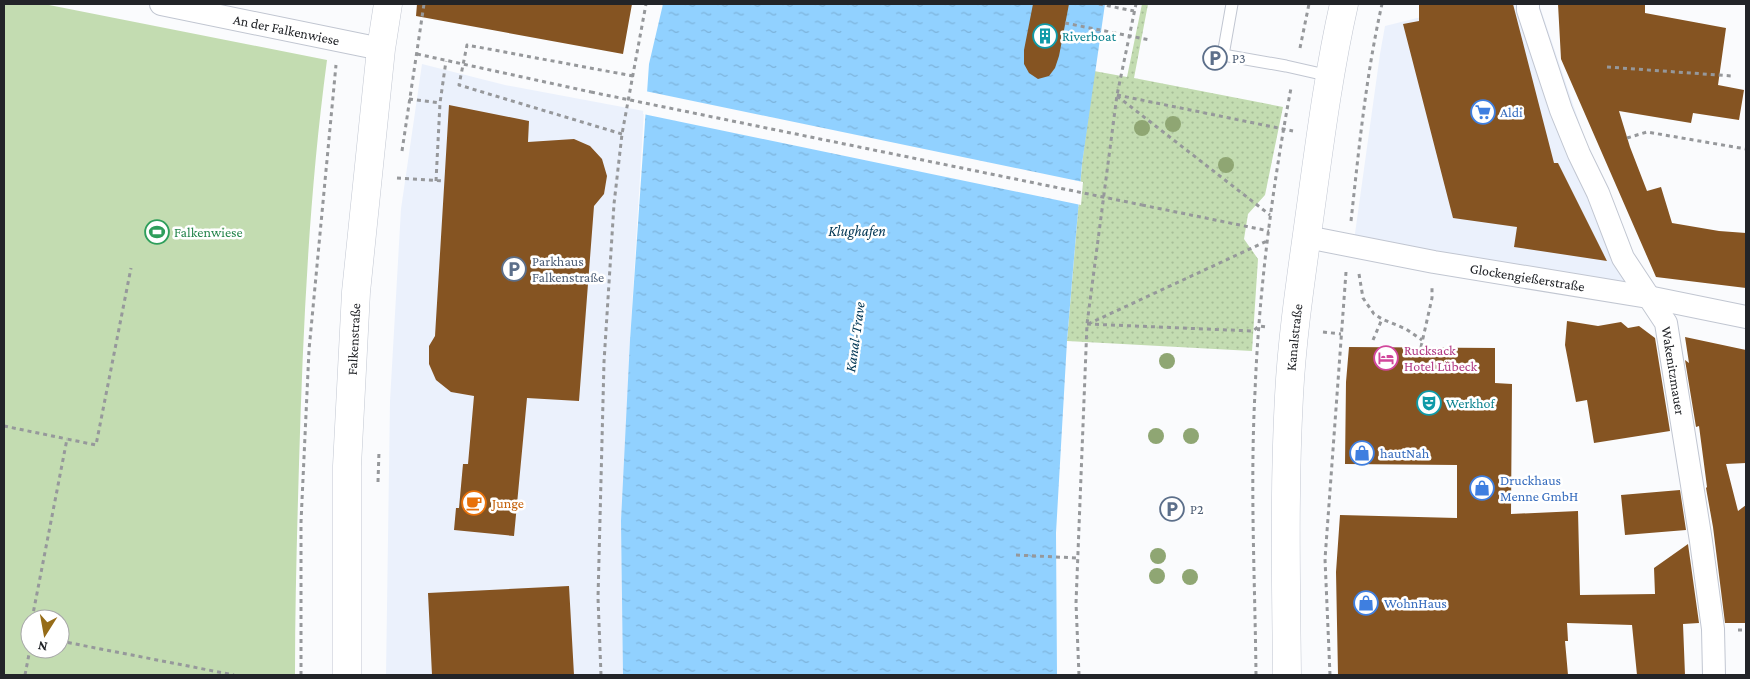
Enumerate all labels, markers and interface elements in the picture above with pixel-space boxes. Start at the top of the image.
street label: An der Falkenwiese [232,11,341,48]
building icon: Riverboat [1032,23,1058,49]
place label: Riverboat [1062,28,1116,44]
parking icon: P3 [1202,45,1228,71]
place label: P3 [1232,50,1246,66]
supermarket icon: Aldi [1470,99,1496,125]
place label: Aldi [1500,104,1523,120]
sports icon: Falkenwiese [144,219,170,245]
water label: Klughafen [828,223,886,240]
place label: Falkenwiese [174,224,243,240]
place label: Parkhaus Falkenstraße [532,253,604,285]
parking icon: Parkhaus Falkenstraße [501,256,527,282]
street label: Glockengießerstraße [1469,260,1586,295]
water label: Kanal-Trave [842,300,868,373]
street label: Falkenstraße [344,303,363,376]
street label: Kanalstraße [1283,303,1306,371]
street label: Wakenitzmauer [1659,325,1689,416]
place label: Rucksack Hotel Lübeck [1404,342,1478,374]
hotel icon: Rucksack Hotel Lübeck [1373,345,1399,371]
theatre icon: Werkhof [1416,390,1442,416]
place label: Werkhof [1446,395,1495,411]
shop icon: hautNah [1349,440,1375,466]
place label: hautNah [1380,445,1430,461]
place label: Druckhaus Menne GmbH [1500,472,1578,504]
shop icon: Druckhaus Menne GmbH [1469,475,1495,501]
cafe icon: Junge [461,490,487,516]
place label: Junge [490,495,524,511]
parking icon: P2 [1159,496,1185,522]
place label: P2 [1190,501,1204,517]
shop icon: WohnHaus [1353,590,1379,616]
place label: WohnHaus [1384,595,1447,611]
north arrow [20,609,70,659]
text: N [36,638,49,656]

